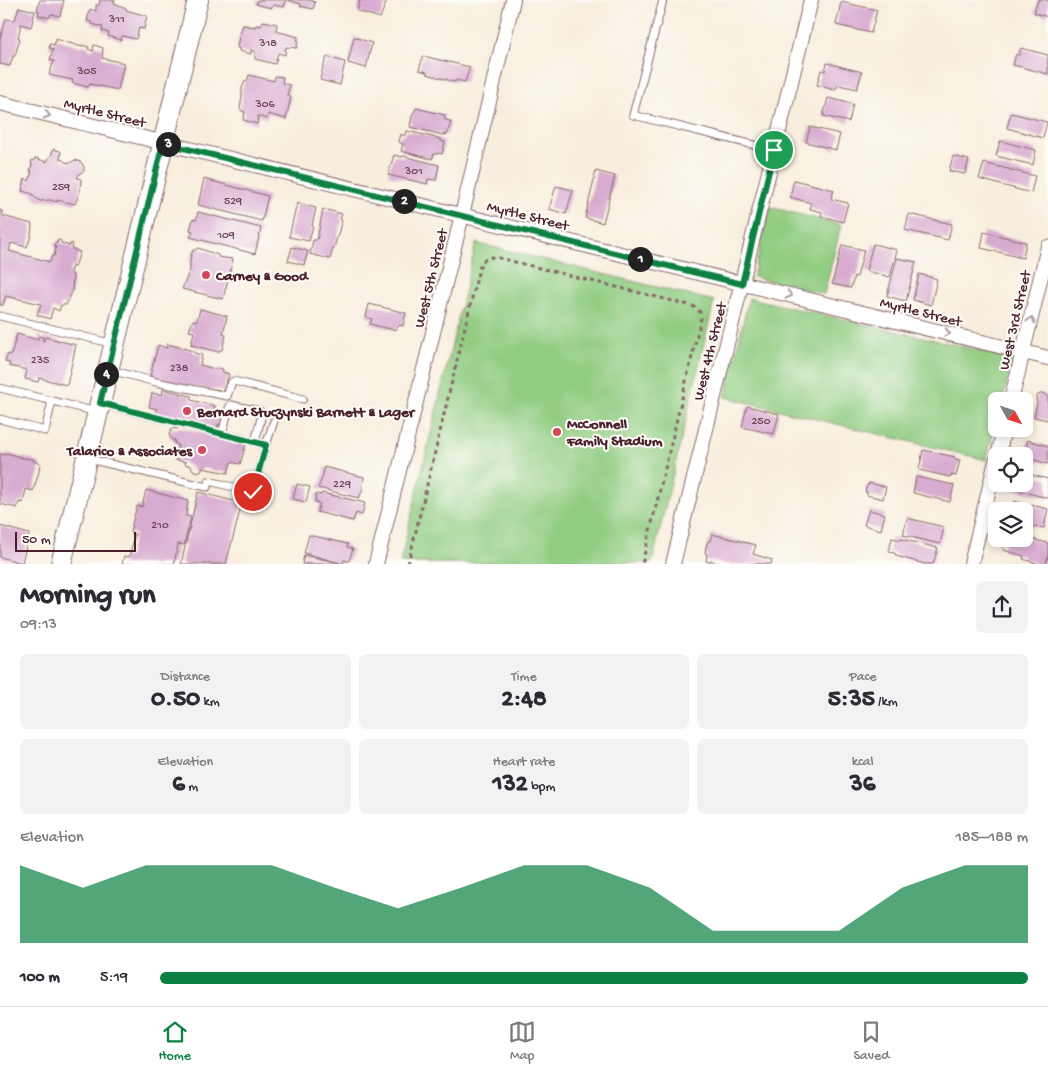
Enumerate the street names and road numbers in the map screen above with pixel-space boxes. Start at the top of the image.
street label: Myrtle Street [62,95,149,133]
street label: Myrtle Street [485,198,572,236]
street label: West 5th Street [411,225,453,330]
street label: West 3rd Street [996,267,1037,372]
street label: Myrtle Street [878,294,965,332]
street label: West 4th Street [690,299,732,402]

